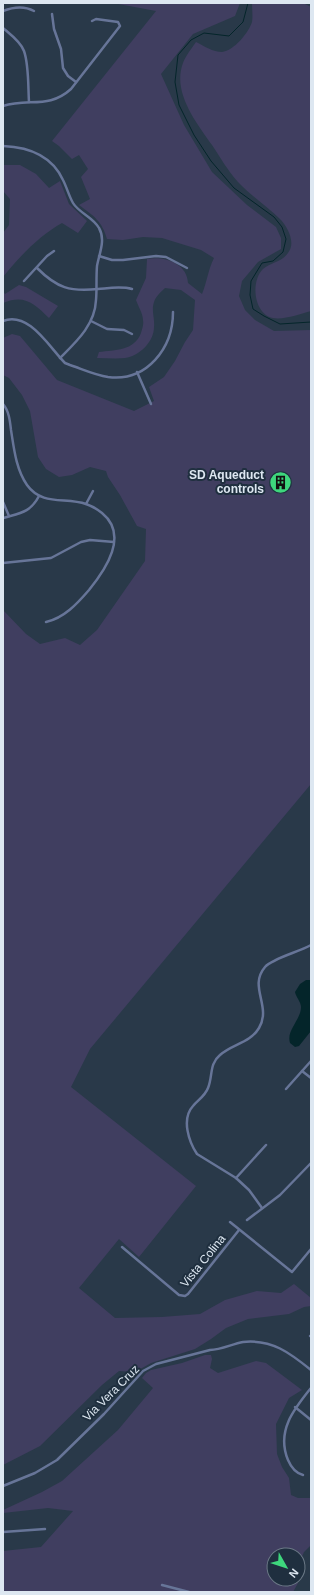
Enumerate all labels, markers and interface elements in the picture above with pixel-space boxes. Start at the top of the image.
place label: SD Aqueduct controls [189,468,264,496]
building icon: SD Aqueduct controls [267,469,293,495]
street label: Vista Colina [177,1232,229,1290]
street label: Via Vera Cruz [80,1362,142,1424]
north arrow [266,1547,306,1587]
text: N [287,1566,301,1580]

